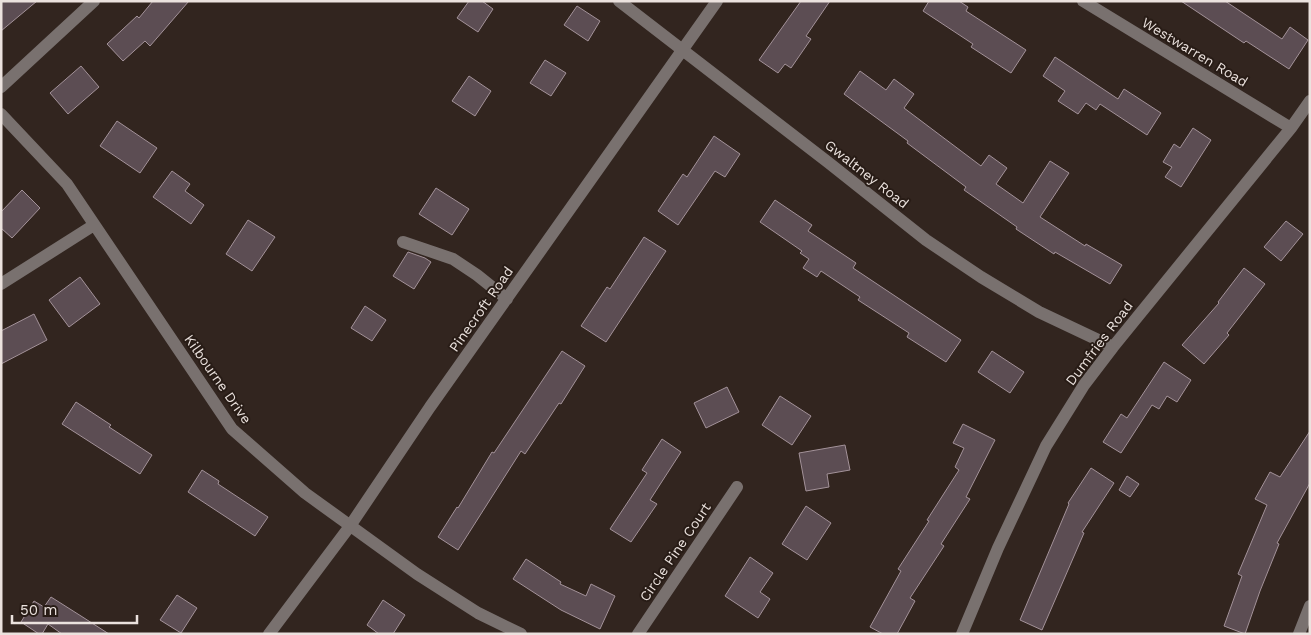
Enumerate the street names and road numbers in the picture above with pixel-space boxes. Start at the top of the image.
street label: Westwarren Road [1139,14,1251,90]
street label: Gwaltney Road [822,136,912,212]
street label: Pinecroft Road [446,263,516,355]
street label: Dumfries Road [1062,298,1136,388]
street label: Kilbourne Drive [181,331,255,427]
street label: Circle Pine Court [636,500,714,604]

